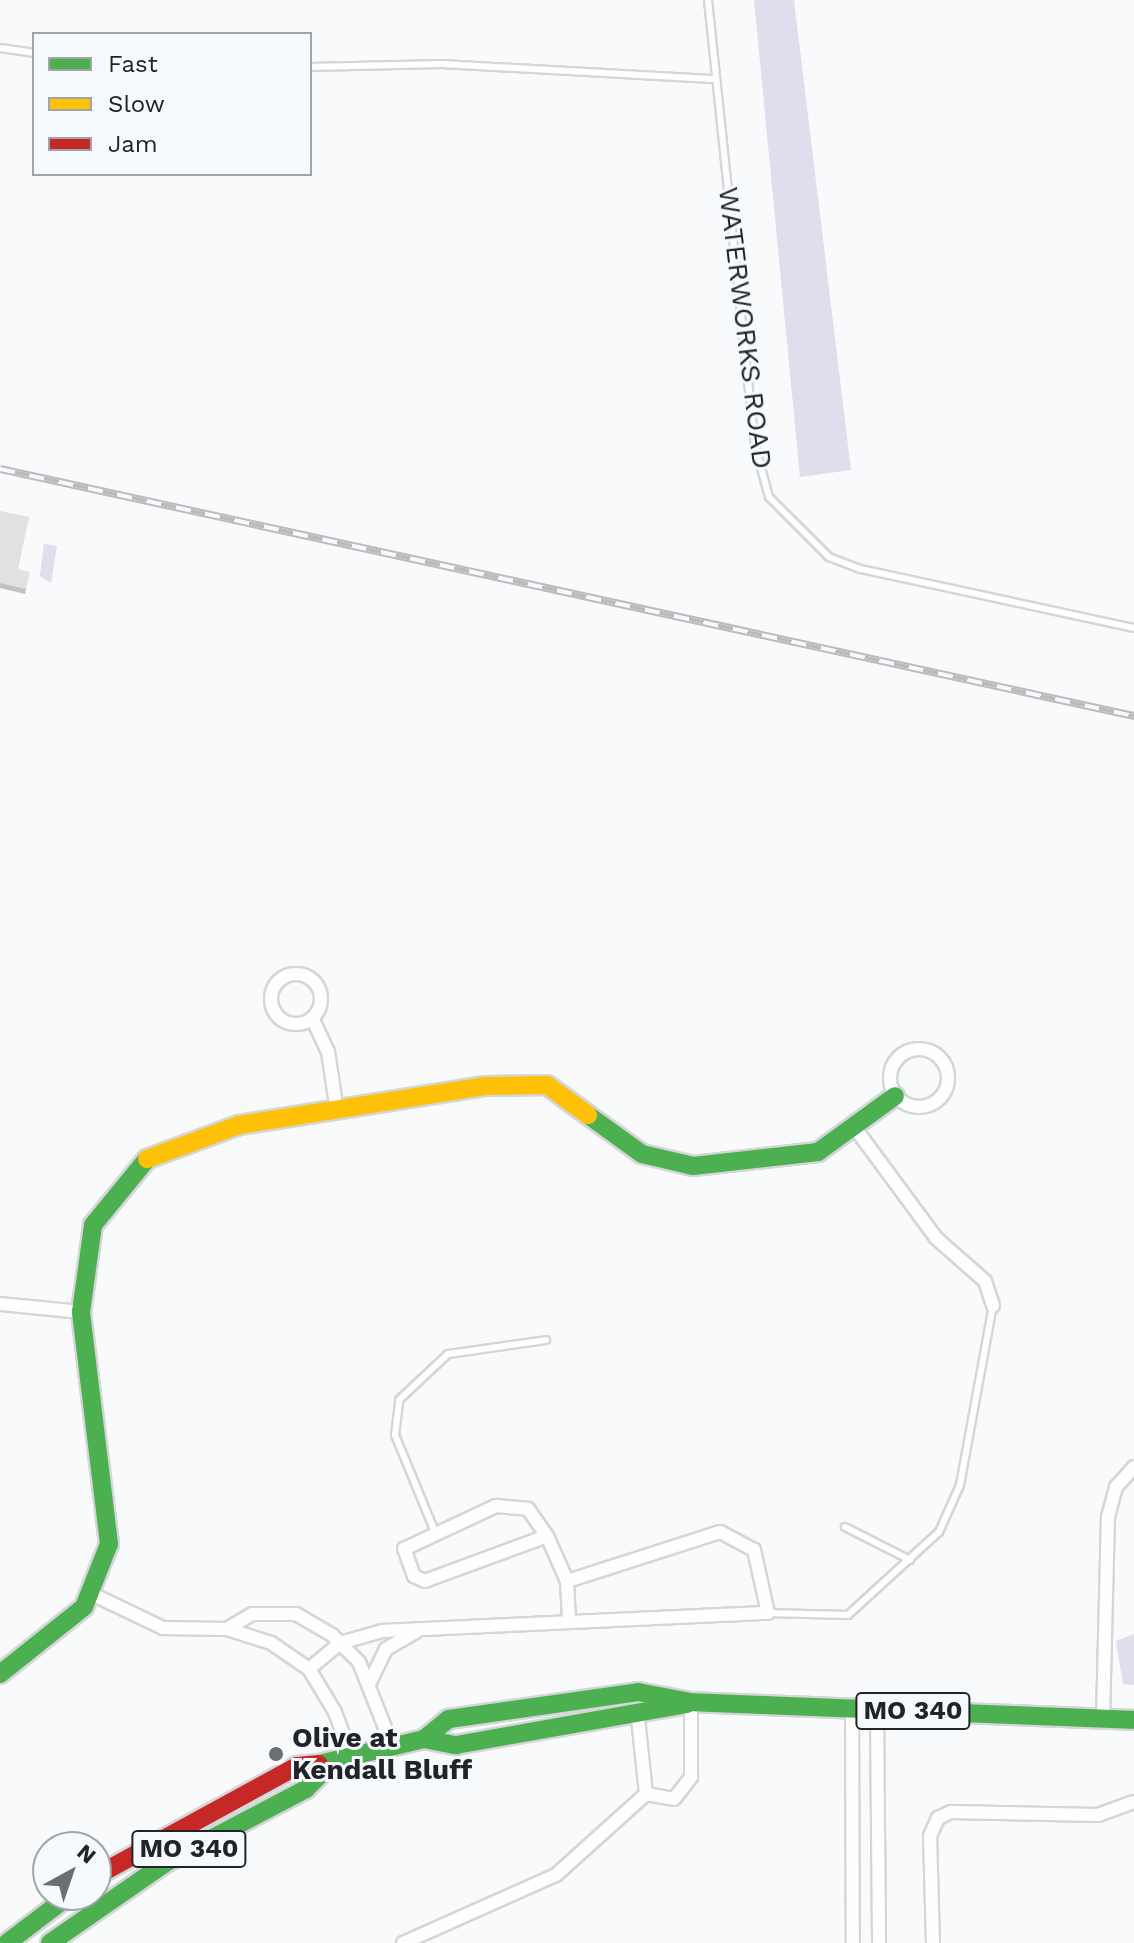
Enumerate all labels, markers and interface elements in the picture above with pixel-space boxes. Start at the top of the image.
legend [32,32,312,176]
text: Fast [108,50,158,78]
text: Slow [108,90,165,118]
text: Jam [108,130,158,158]
street label: WATERWORKS ROAD [711,185,779,471]
road number: MO 340 [855,1689,971,1733]
place label: Olive at Kendall Bluff [292,1721,472,1787]
marker: Olive at Kendall Bluff [267,1745,285,1763]
road number: MO 340 [131,1827,247,1871]
north arrow [32,1831,112,1911]
text: N [72,1839,101,1869]

